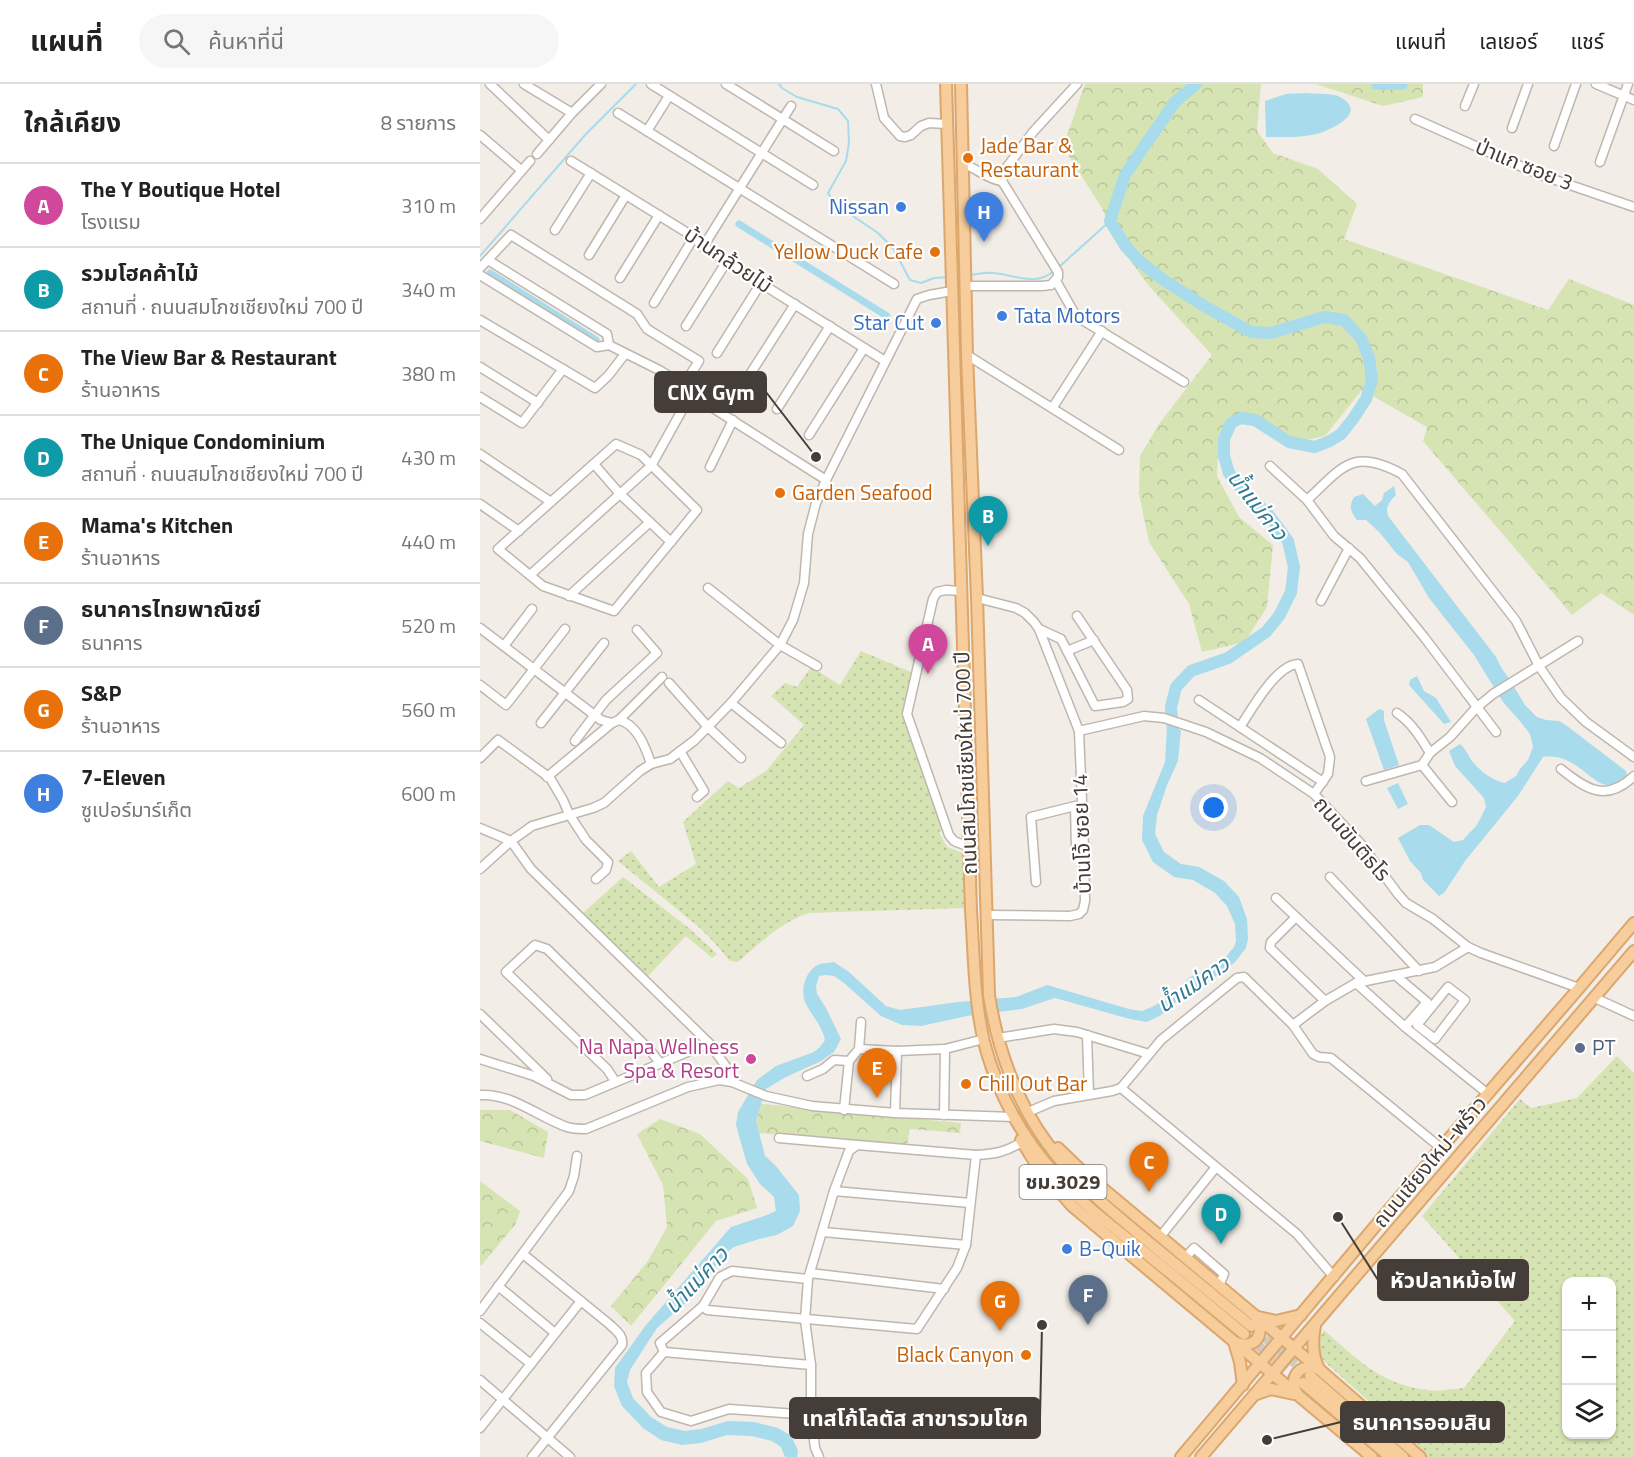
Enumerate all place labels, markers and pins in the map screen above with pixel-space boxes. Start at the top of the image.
place label: Jade Bar & Restaurant [980,129,1079,185]
marker: Jade Bar & Restaurant [961,151,975,165]
place label: Nissan [829,190,889,222]
pin: H [964,192,1004,242]
marker: Nissan [894,200,908,214]
place label: Yellow Duck Cafe [773,235,923,267]
marker: Yellow Duck Cafe [928,245,942,259]
place label: Tata Motors [1014,299,1120,331]
place label: Star Cut [853,306,925,338]
marker: Tata Motors [995,309,1009,323]
marker: Star Cut [929,316,943,330]
callout: CNX Gym [655,372,766,412]
place label: Garden Seafood [792,476,933,508]
marker: Garden Seafood [773,486,787,500]
pin: B [968,496,1008,546]
pin: A [908,624,948,674]
place label: Na Napa Wellness Spa & Resort [579,1030,740,1086]
place label: PT [1592,1031,1616,1063]
marker: PT [1573,1041,1587,1055]
pin: E [858,1048,896,1098]
marker: Na Napa Wellness Spa & Resort [744,1052,758,1066]
place label: Chill Out Bar [978,1067,1087,1099]
marker: Chill Out Bar [959,1077,973,1091]
pin: C [1130,1142,1168,1192]
pin: D [1202,1194,1240,1244]
place label: B-Quik [1079,1232,1141,1264]
marker: B-Quik [1060,1242,1074,1256]
callout: หัวปลาหม้อไฟ [1378,1260,1528,1300]
pin: F [1068,1276,1108,1325]
pin: G [980,1282,1020,1331]
place label: Black Canyon [896,1338,1014,1370]
marker: Black Canyon [1019,1348,1033,1362]
callout: เทสโก้โลตัส สาขารวมโชค [790,1398,1040,1438]
callout: ธนาคารออมสิน [1341,1402,1504,1442]

